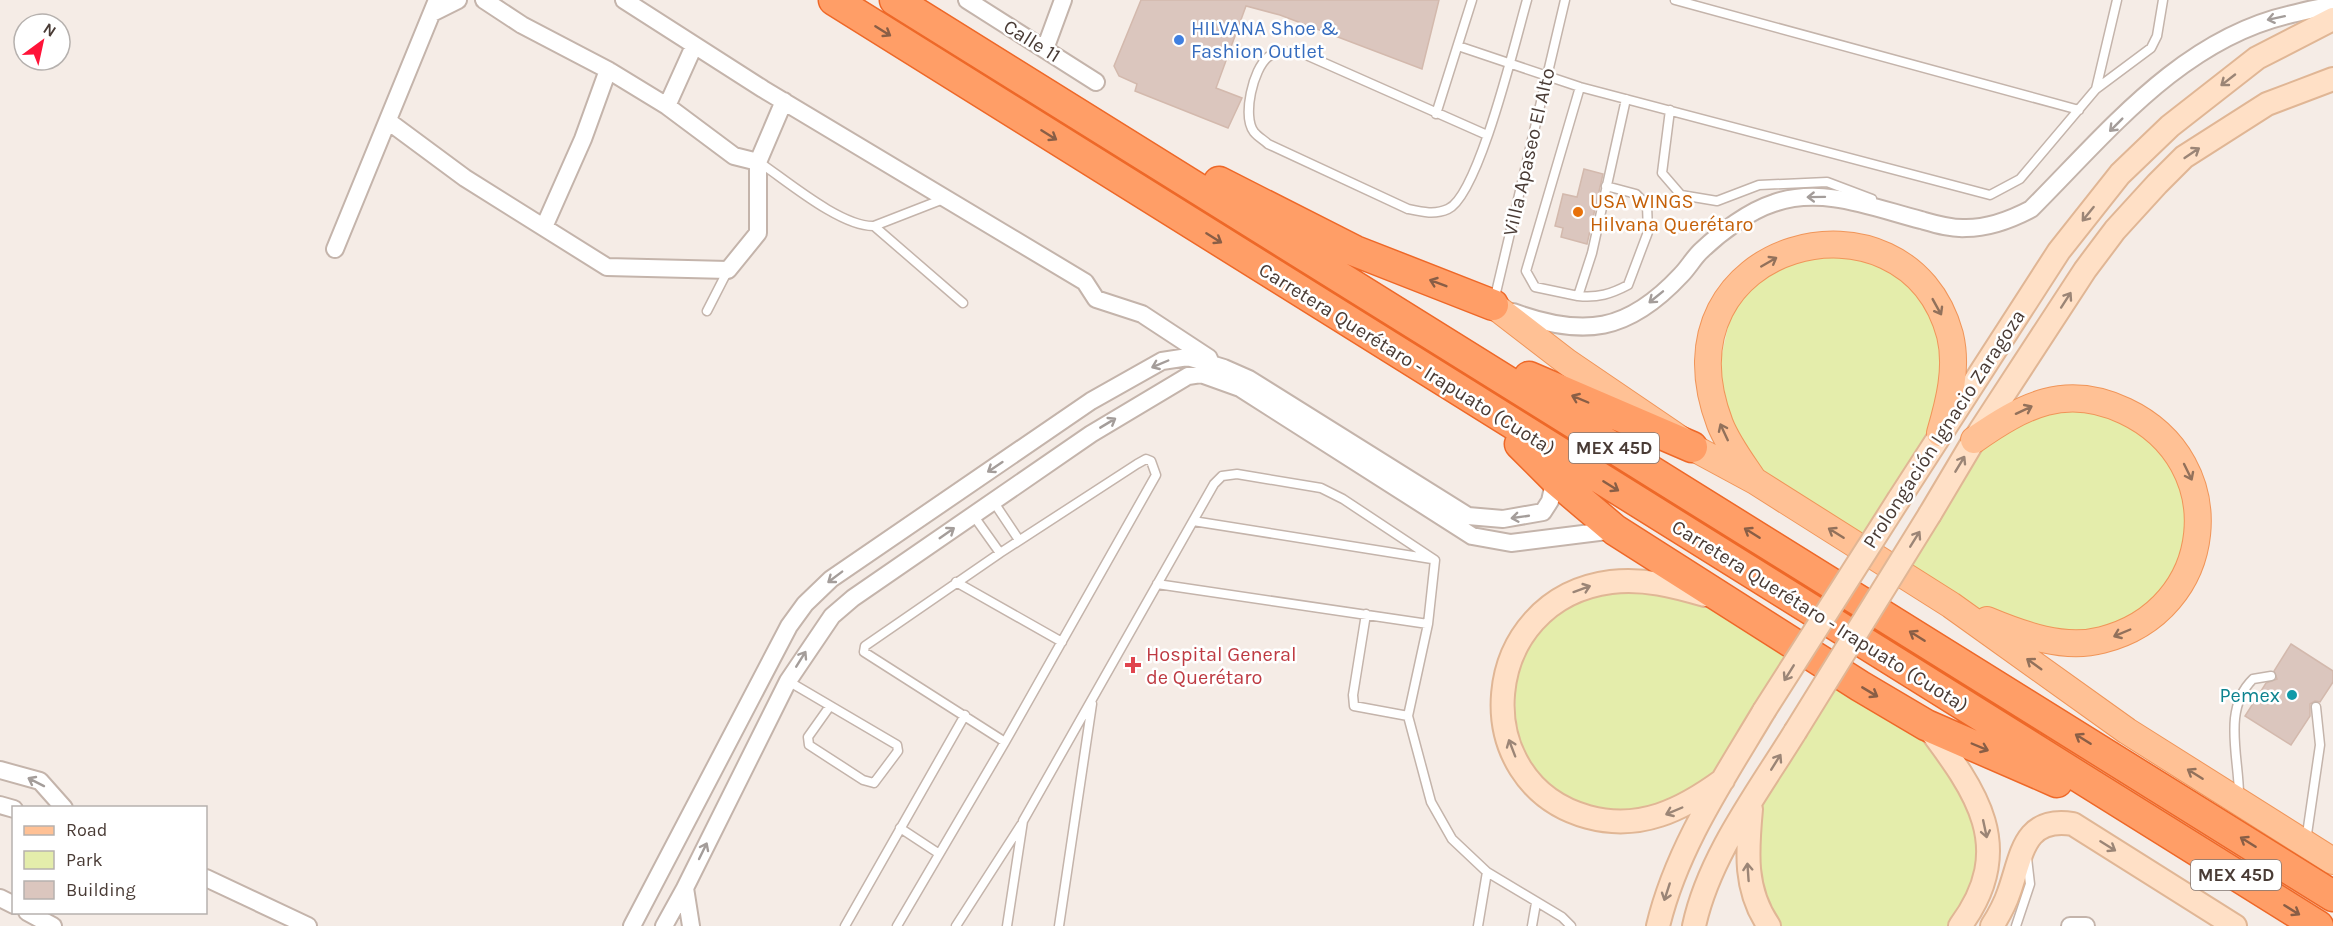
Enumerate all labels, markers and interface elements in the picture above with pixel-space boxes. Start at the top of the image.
north arrow [12,12,72,72]
one-way arrow [2267,13,2286,24]
street label: Calle 11 [999,15,1065,67]
place label: HILVANA Shoe & Fashion Outlet [1191,17,1339,63]
text: N [40,19,60,41]
one-way arrow [875,25,892,38]
marker: HILVANA Shoe & Fashion Outlet [1172,33,1186,47]
street label: Villa Apaseo El Alto [1498,66,1560,238]
one-way arrow [2221,73,2237,86]
one-way arrow [2108,117,2123,132]
one-way arrow [1040,129,1057,141]
one-way arrow [2183,146,2200,158]
place label: USA WINGS Hilvana Querétaro [1590,190,1753,236]
one-way arrow [1807,191,1826,203]
marker: USA WINGS Hilvana Querétaro [1571,205,1585,219]
one-way arrow [2082,206,2095,222]
one-way arrow [1205,233,1222,245]
one-way arrow [1759,256,1777,267]
street label: Carretera Querétaro - Irapuato (Cuota) [1255,258,1559,460]
one-way arrow [1430,277,1448,288]
one-way arrow [1648,290,1664,303]
one-way arrow [2060,292,2072,309]
one-way arrow [1931,298,1943,315]
street label: Prolongación Ignacio Zaragoza [1858,305,2030,553]
one-way arrow [1152,359,1170,370]
one-way arrow [1571,393,1590,404]
one-way arrow [2015,404,2033,416]
one-way arrow [1100,417,1117,430]
one-way arrow [1718,423,1729,441]
road number: MEX 45D [1569,433,1659,463]
one-way arrow [1955,456,1967,473]
one-way arrow [987,460,1004,473]
one-way arrow [2182,463,2194,481]
one-way arrow [1602,481,1619,493]
one-way arrow [1511,511,1531,522]
street label: Carretera Querétaro - Irapuato (Cuota) [1668,515,1972,717]
one-way arrow [1828,526,1845,539]
one-way arrow [938,527,955,539]
one-way arrow [1744,527,1760,539]
one-way arrow [1909,531,1921,548]
one-way arrow [827,571,843,584]
one-way arrow [1572,583,1590,594]
one-way arrow [2113,628,2131,639]
one-way arrow [1909,630,1926,642]
place label: Hospital General de Querétaro [1146,643,1297,689]
one-way arrow [796,651,808,668]
marker: Hospital General de Querétaro [1124,656,1142,674]
one-way arrow [2026,658,2042,670]
one-way arrow [1782,664,1794,681]
place label: Pemex [2219,684,2280,707]
one-way arrow [1861,686,1878,698]
marker: Pemex [2285,688,2299,702]
one-way arrow [2075,733,2092,745]
one-way arrow [1506,739,1517,758]
one-way arrow [1970,742,1989,753]
one-way arrow [1771,754,1783,771]
one-way arrow [2187,768,2203,780]
one-way arrow [27,776,45,788]
one-way arrow [1665,805,1683,817]
legend [12,806,207,914]
text: Road [66,819,107,841]
one-way arrow [1980,819,1991,839]
one-way arrow [2240,836,2257,848]
one-way arrow [2099,840,2116,852]
one-way arrow [698,843,710,861]
text: Park [66,849,103,871]
road number: MEX 45D [2191,860,2281,890]
one-way arrow [1743,863,1754,883]
text: Building [66,879,136,901]
one-way arrow [1661,882,1672,901]
one-way arrow [2284,904,2301,917]

